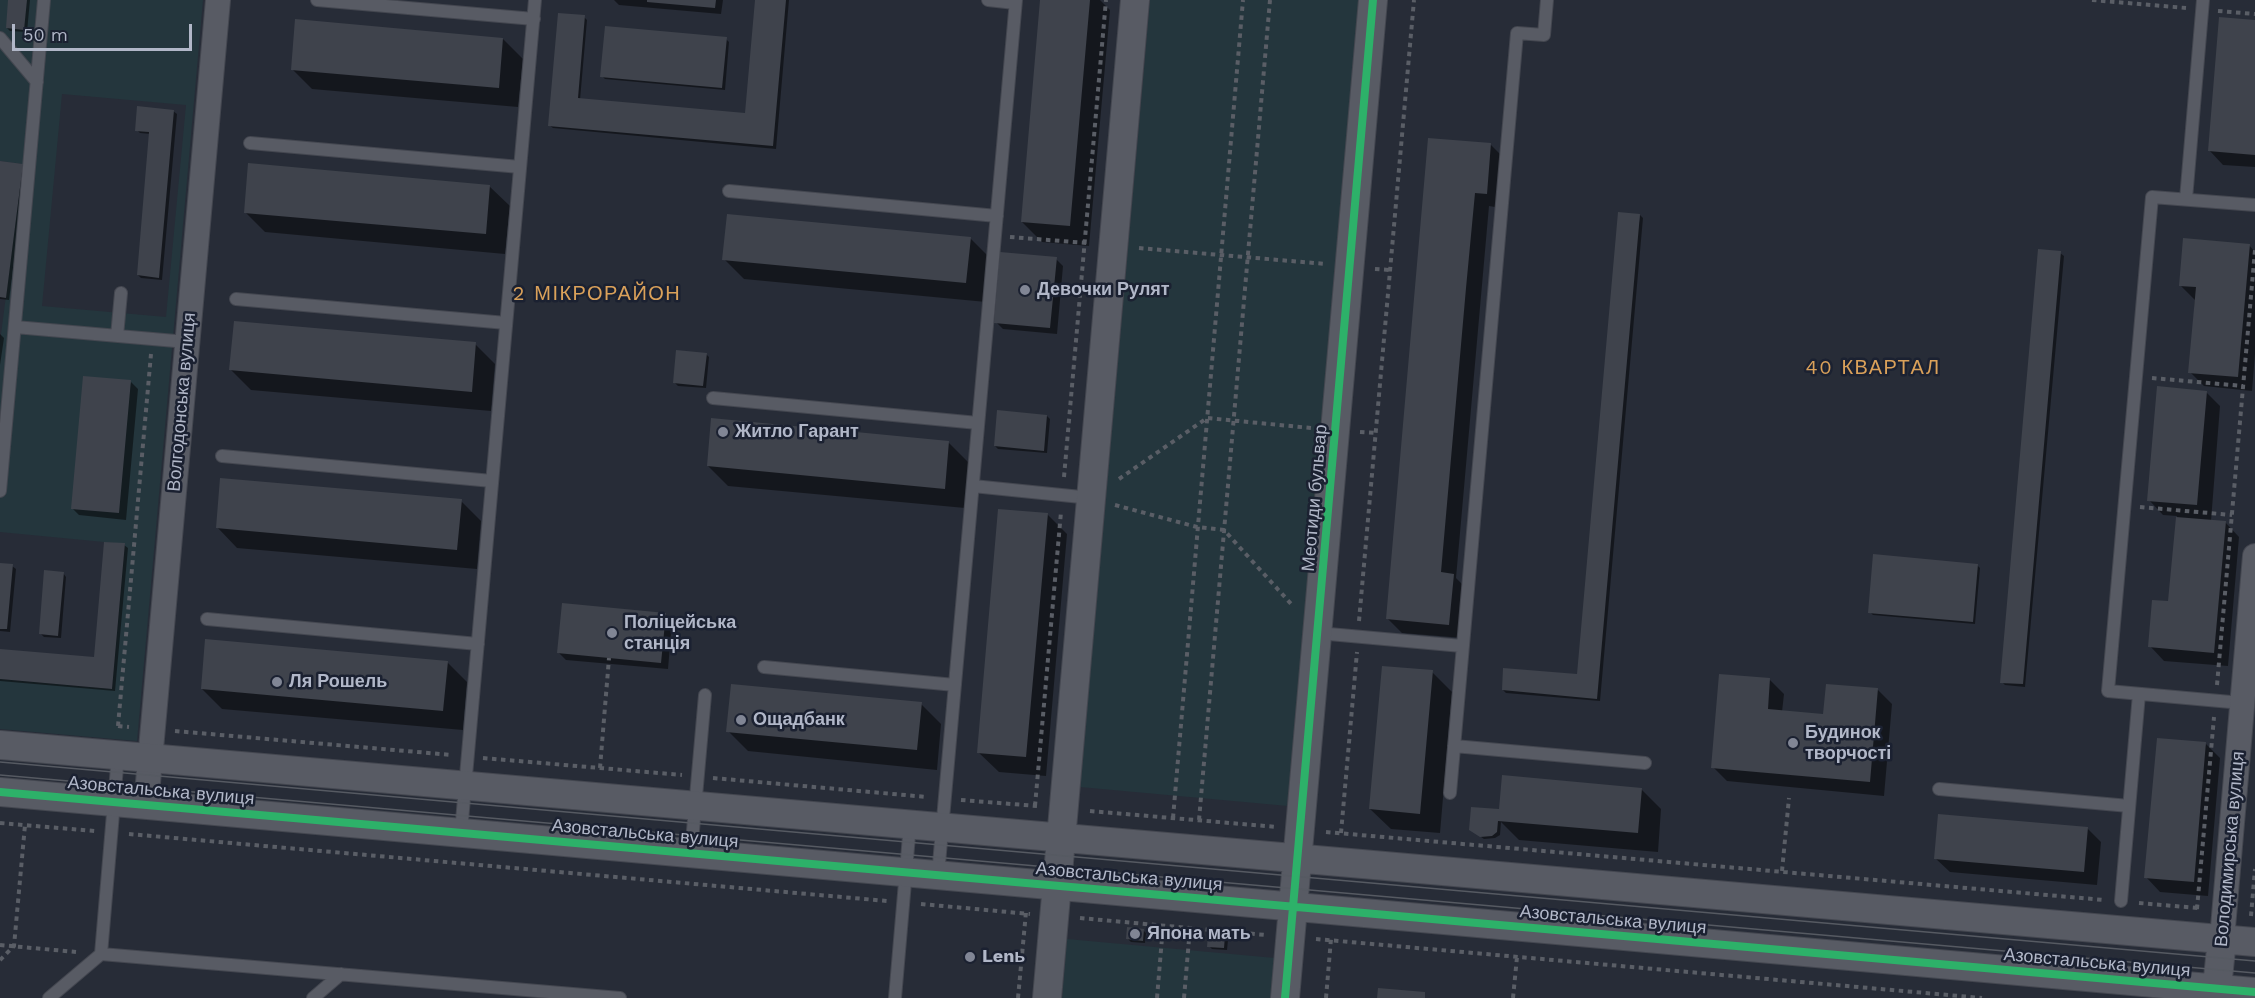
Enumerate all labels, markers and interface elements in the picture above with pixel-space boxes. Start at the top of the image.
scale bar [15,12,195,50]
text: 50 m [23,24,68,45]
place label: Девочки Рулят [1037,279,1170,301]
district label: 2 МІКРОРАЙОН [513,282,681,306]
marker: Девочки Рулят [1018,283,1032,297]
street label: Волгодонська вулиця [163,312,201,492]
district label: 40 КВАРТАЛ [1805,356,1941,380]
place label: Житло Гарант [735,421,859,443]
street label: Меотиди бульвар [1298,424,1332,572]
marker: Житло Гарант [716,425,730,439]
place label: Поліцейська станція [624,612,736,654]
marker: Поліцейська станція [605,626,619,640]
place label: Ля Рошель [289,671,387,693]
marker: Ля Рошель [270,675,284,689]
place label: Ощадбанк [753,709,845,731]
marker: Ощадбанк [734,713,748,727]
place label: Будинок творчості [1805,722,1891,764]
marker: Будинок творчості [1786,736,1800,750]
street label: Володимирська вулиця [2211,750,2249,948]
street label: Азовстальська вулиця [67,772,255,810]
street label: Азовстальська вулиця [551,815,739,853]
street label: Азовстальська вулиця [1035,858,1223,896]
street label: Азовстальська вулиця [1519,901,1707,939]
place label: Япона мать [1147,923,1251,945]
marker: Япона мать [1128,927,1142,941]
street label: Азовстальська вулиця [2003,944,2191,982]
place label: Lenь [982,946,1025,968]
marker: Lenь [963,950,977,964]

